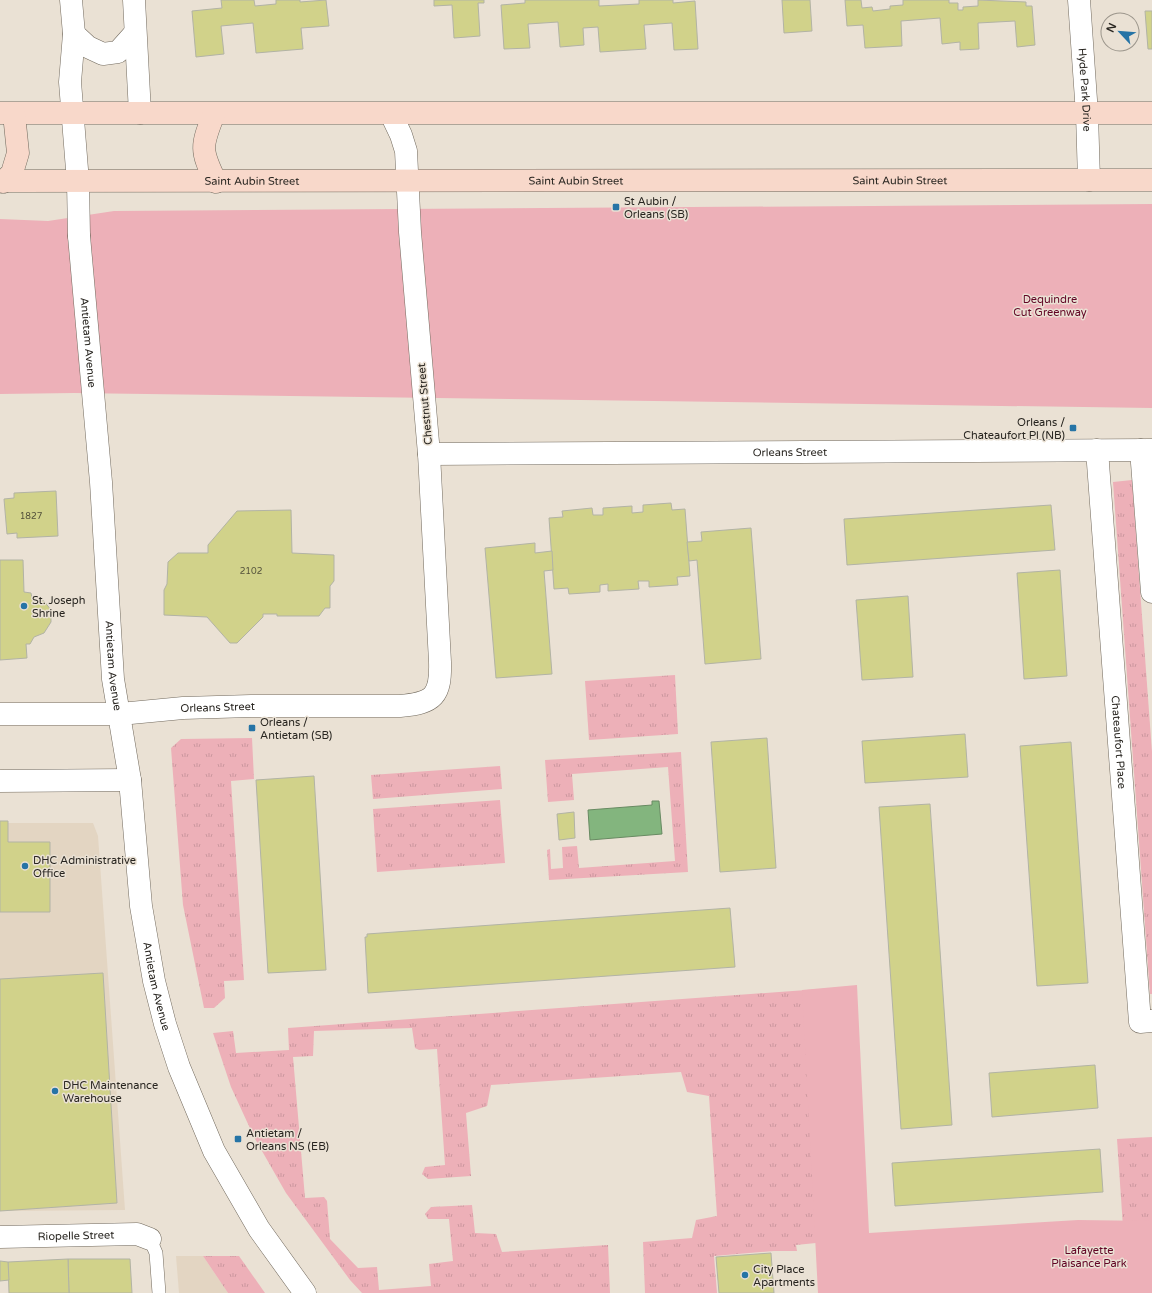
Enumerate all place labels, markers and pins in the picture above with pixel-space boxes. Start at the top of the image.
place label: St Aubin / Orleans (SB) [624,195,688,221]
marker: St Aubin / Orleans (SB) [611,202,621,212]
place label: Orleans / Chateaufort Pl (NB) [963,416,1065,442]
marker: Orleans / Chateaufort Pl (NB) [1068,423,1078,433]
place label: St. Joseph Shrine [32,594,85,620]
marker: St. Joseph Shrine [19,601,29,611]
place label: Orleans / Antietam (SB) [260,716,332,742]
marker: Orleans / Antietam (SB) [247,723,257,733]
place label: DHC Administrative Office [33,854,136,880]
marker: DHC Administrative Office [20,861,30,871]
place label: DHC Maintenance Warehouse [63,1079,158,1105]
marker: DHC Maintenance Warehouse [50,1086,60,1096]
place label: Antietam / Orleans NS (EB) [246,1127,329,1153]
marker: Antietam / Orleans NS (EB) [233,1134,243,1144]
place label: City Place Apartments [753,1263,815,1289]
marker: City Place Apartments [740,1270,750,1280]

